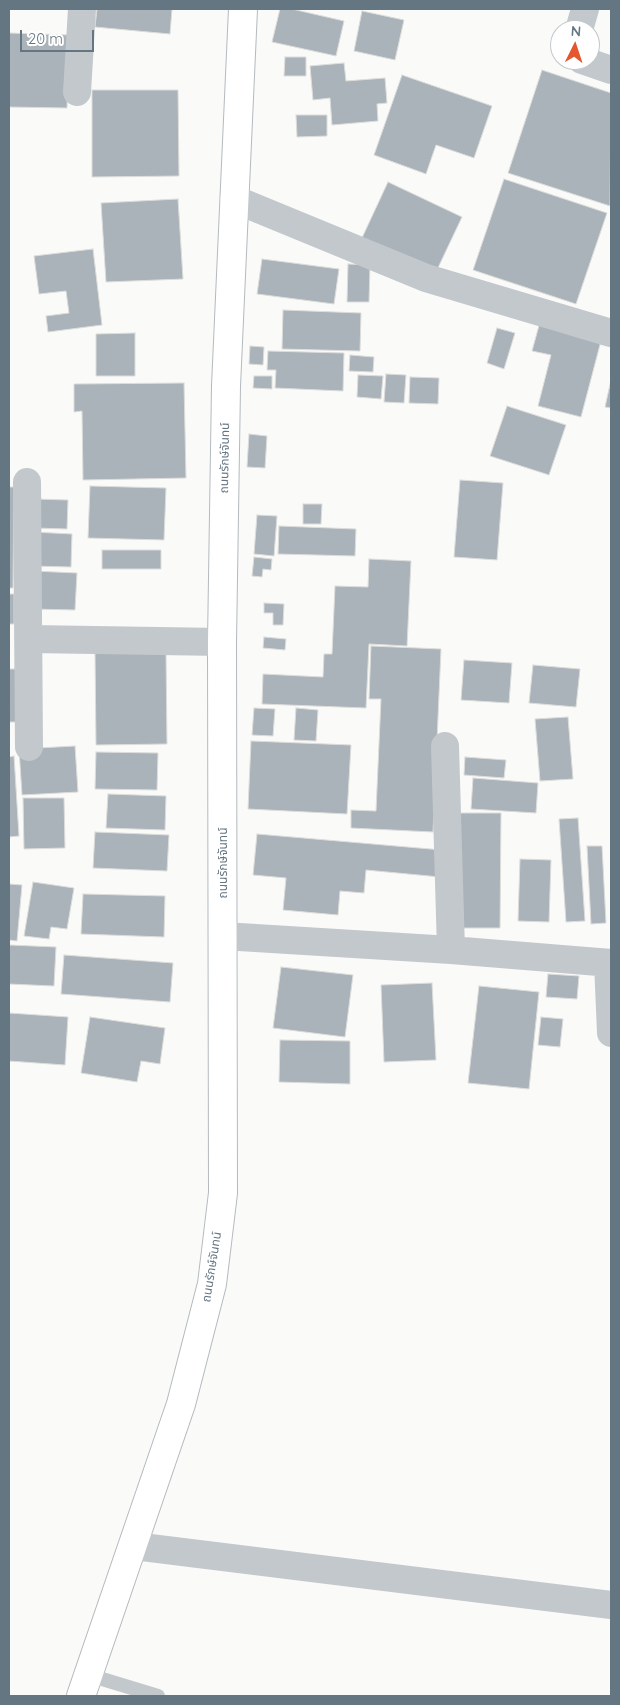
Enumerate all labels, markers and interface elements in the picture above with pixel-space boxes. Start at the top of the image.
scale bar [22,20,96,52]
north arrow [550,20,600,70]
text: N [570,22,582,40]
text: 20 m [28,29,63,48]
street label: ถนนรักษ์จันทน์ [217,422,233,494]
street label: ถนนรักษ์จันทน์ [216,827,230,899]
street label: ถนนรักษ์จันทน์ [199,1231,225,1303]

